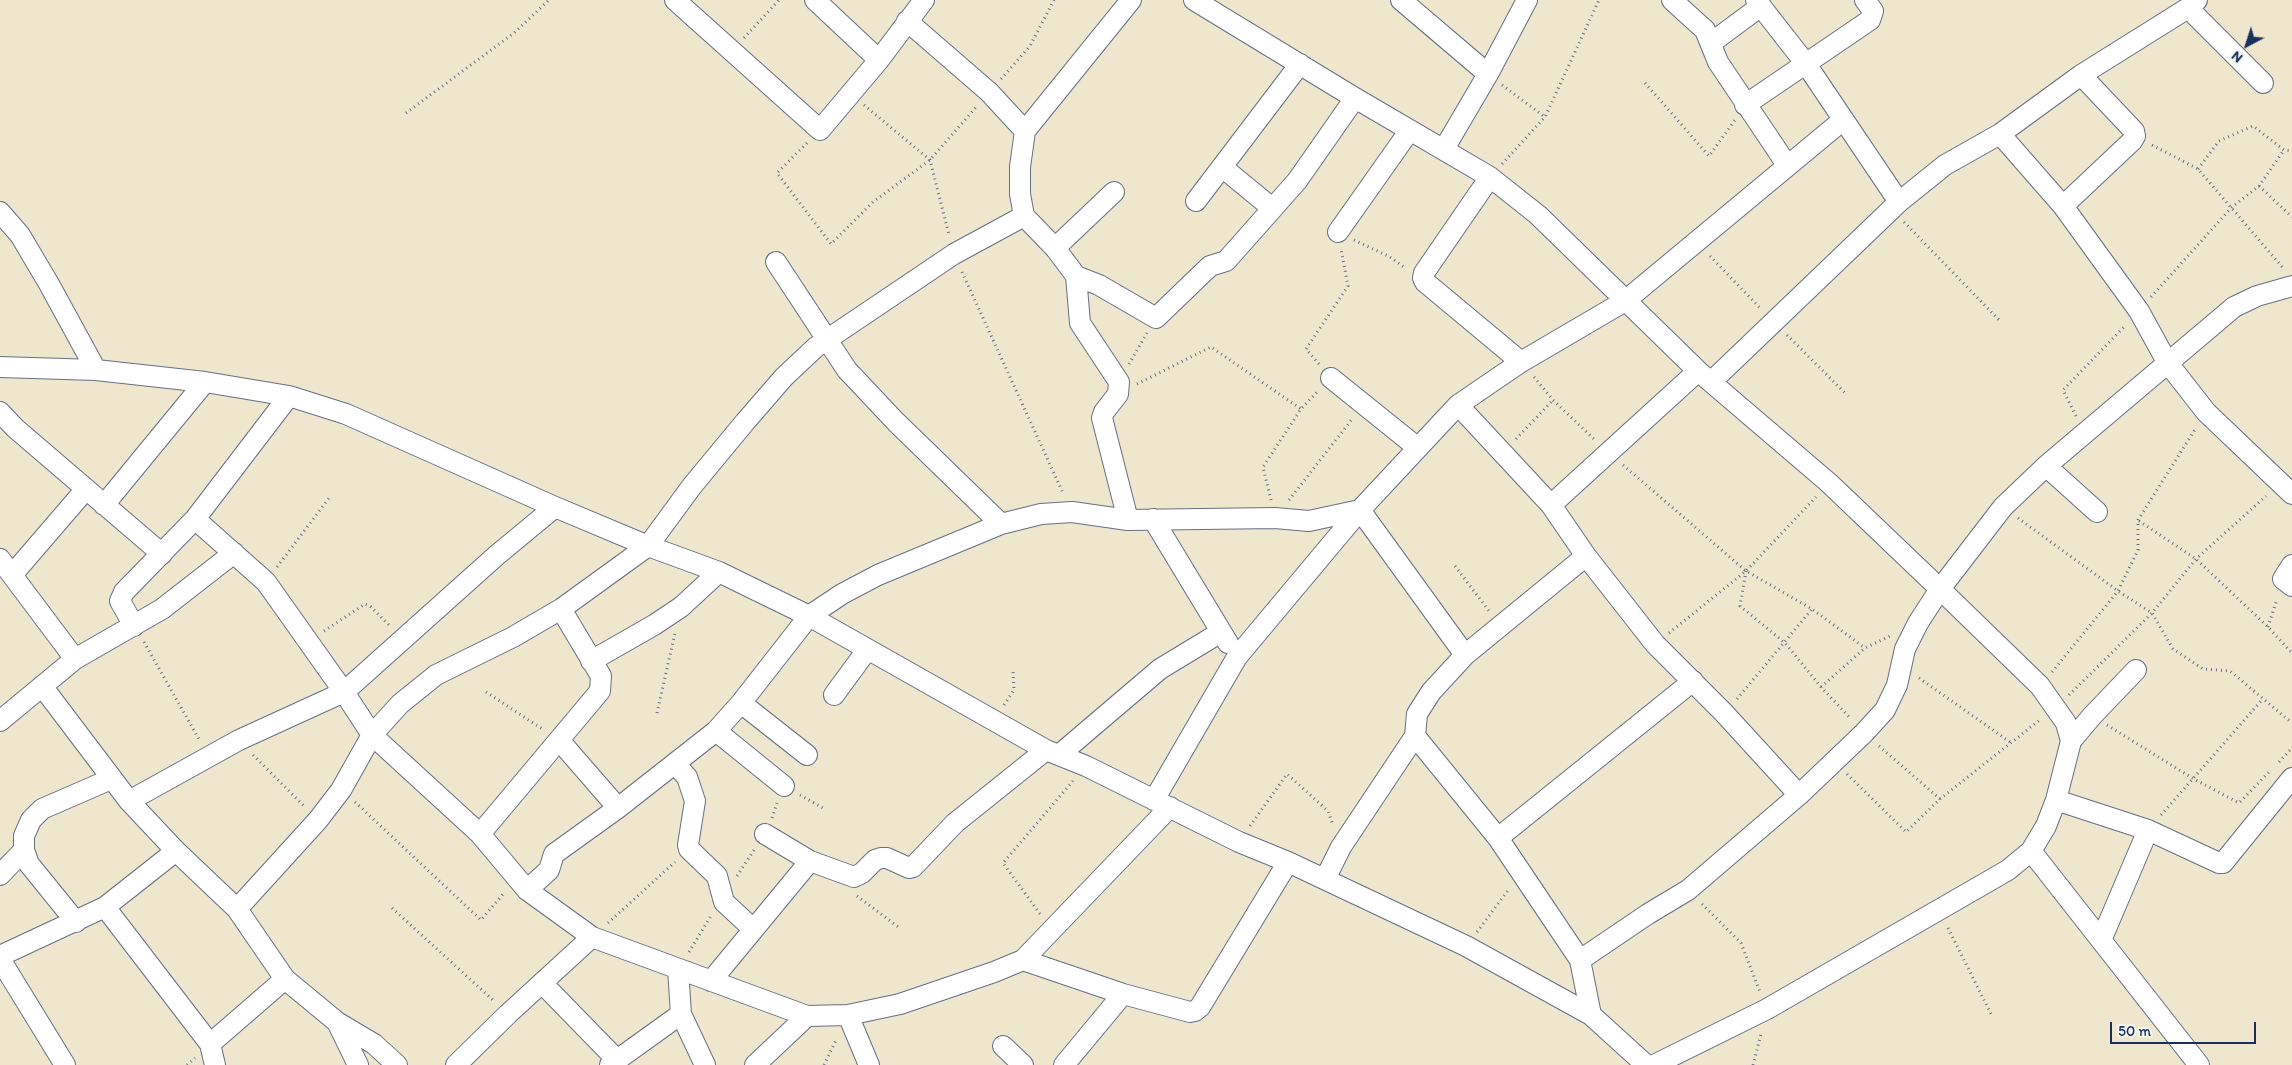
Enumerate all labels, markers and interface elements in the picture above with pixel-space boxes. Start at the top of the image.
north arrow [2222,20,2272,70]
text: N [2228,47,2246,66]
scale bar [2112,1012,2258,1044]
text: 50 m [2118,1022,2151,1040]

